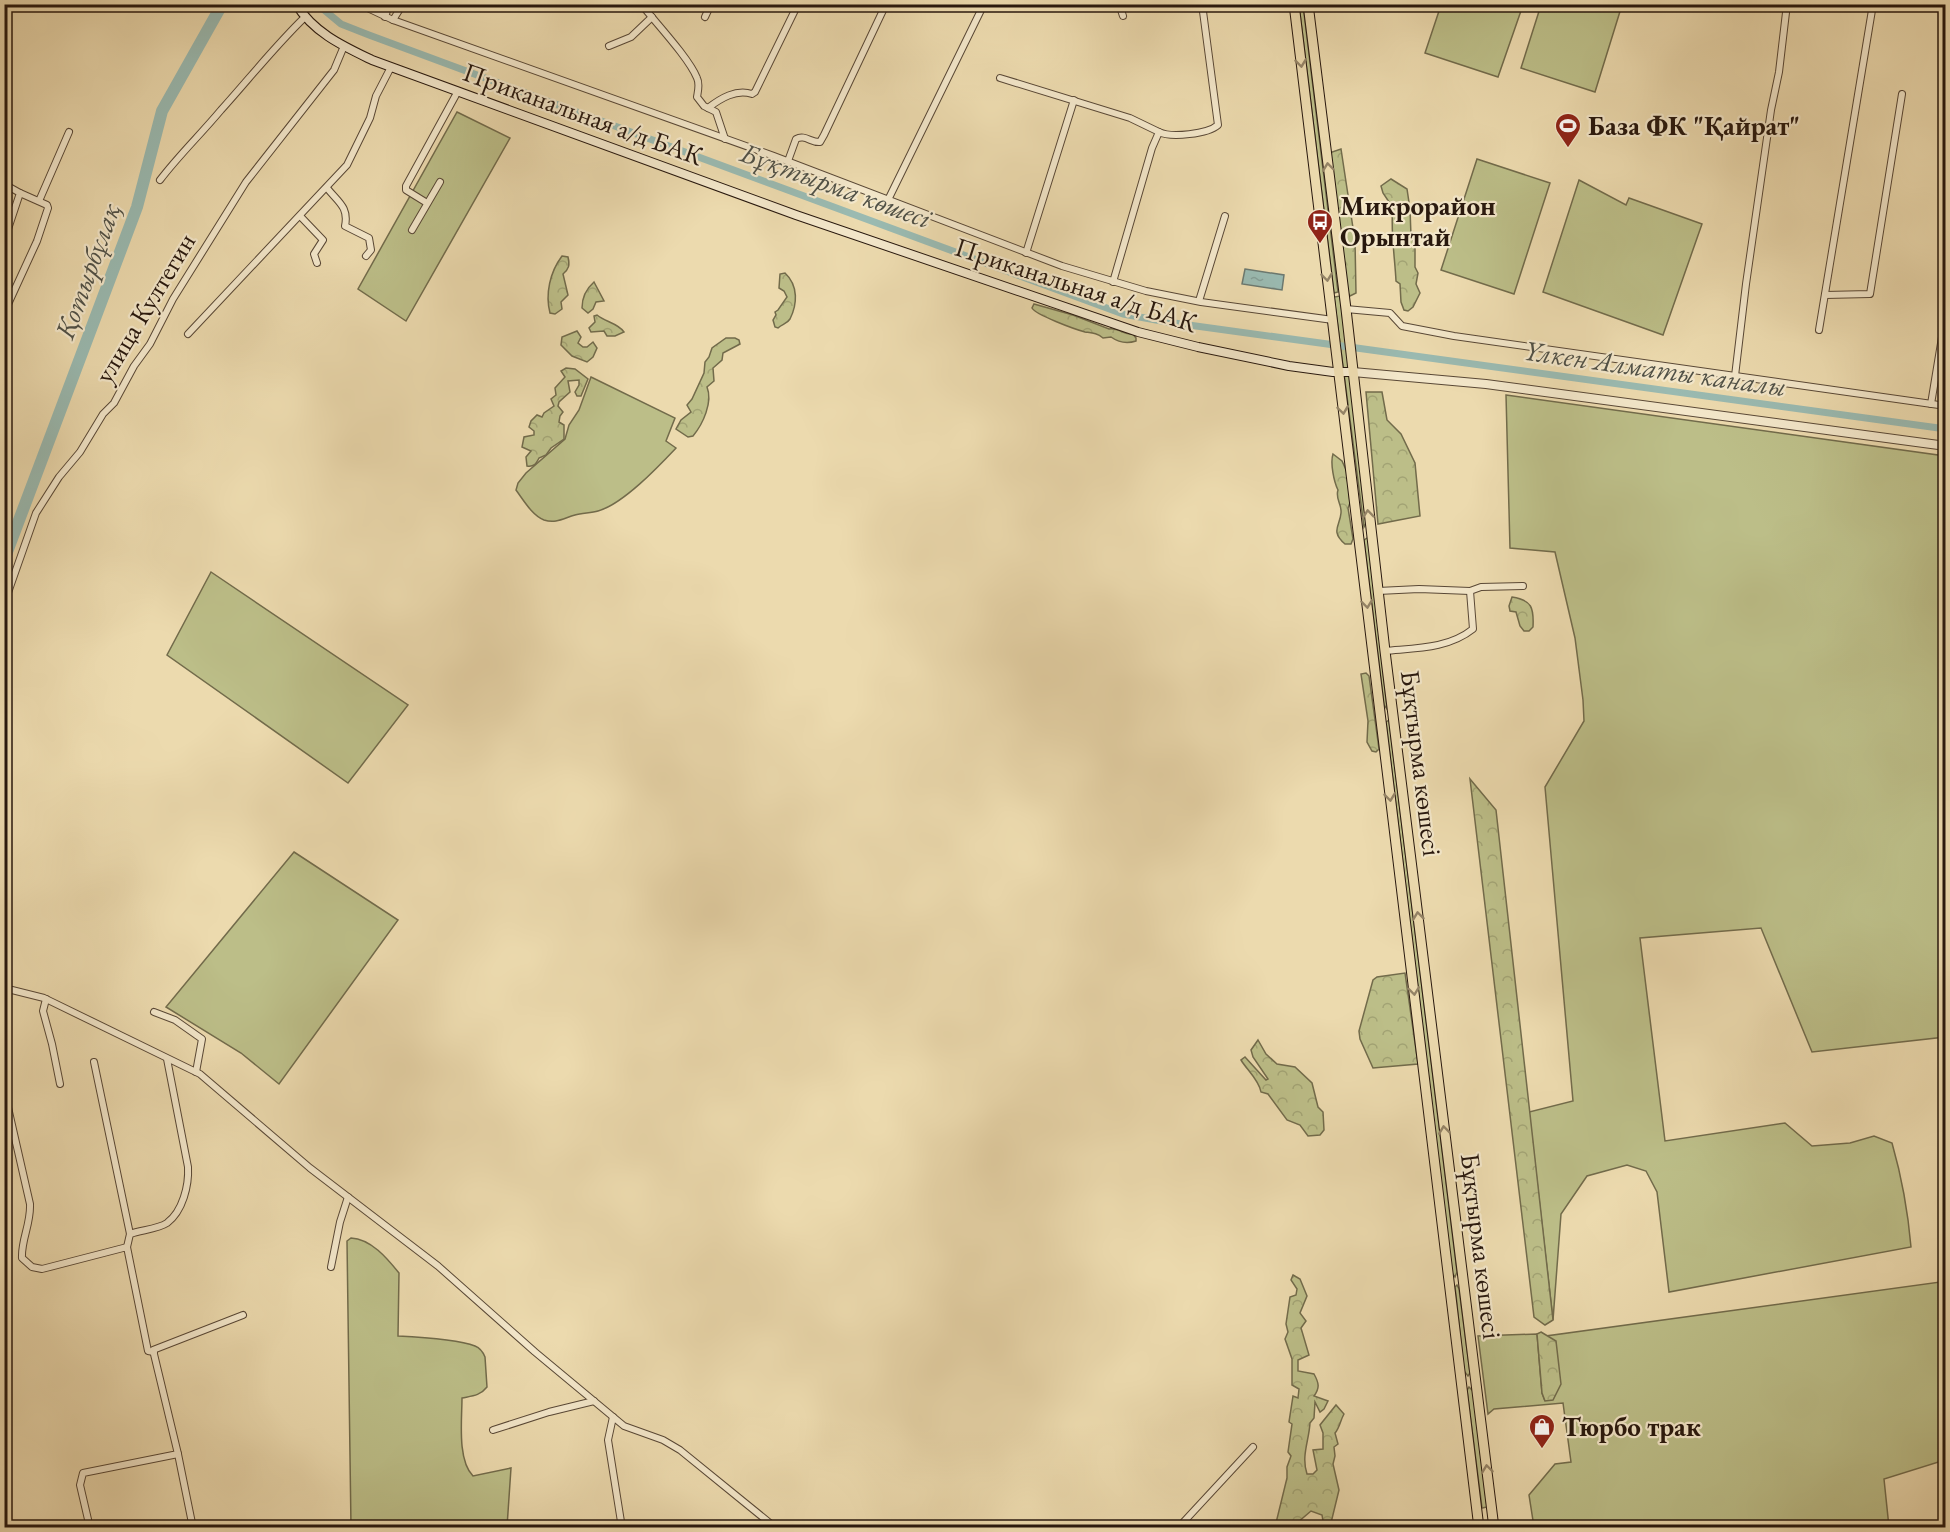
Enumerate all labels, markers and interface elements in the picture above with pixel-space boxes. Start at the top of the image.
street label: Приканальная а/д БАК [458,54,708,173]
one-way arrow [1294,58,1306,67]
place label: База ФК "Қайрат" [1588,108,1800,143]
sports icon: База ФК "Қайрат" [1553,111,1583,149]
water label: Бұқтырма көшесі [735,134,938,237]
one-way arrow [1323,163,1335,172]
place label: Микрорайон Орынтай [1340,188,1496,254]
water label: Қотырбұлақ [45,198,128,345]
bus stop icon: Микрорайон Орынтай [1305,207,1335,245]
street label: улица Култегин [86,226,203,389]
street label: Приканальная а/д БАК [950,229,1202,340]
one-way arrow [1321,272,1333,281]
water label: Үлкен Алматы каналы [1522,332,1788,404]
one-way arrow [1336,406,1349,415]
one-way arrow [1363,509,1375,518]
one-way arrow [1360,599,1372,608]
street label: Бұқтырма көшесі [1393,668,1450,858]
one-way arrow [1383,793,1396,802]
one-way arrow [1412,911,1424,920]
one-way arrow [1407,986,1419,995]
one-way arrow [1439,1125,1451,1135]
street label: Бұқтырма көшесі [1453,1151,1510,1341]
place label: Тюрбо трак [1562,1409,1701,1444]
shop icon: Тюрбо трак [1527,1412,1557,1450]
one-way arrow [1481,1465,1493,1474]

